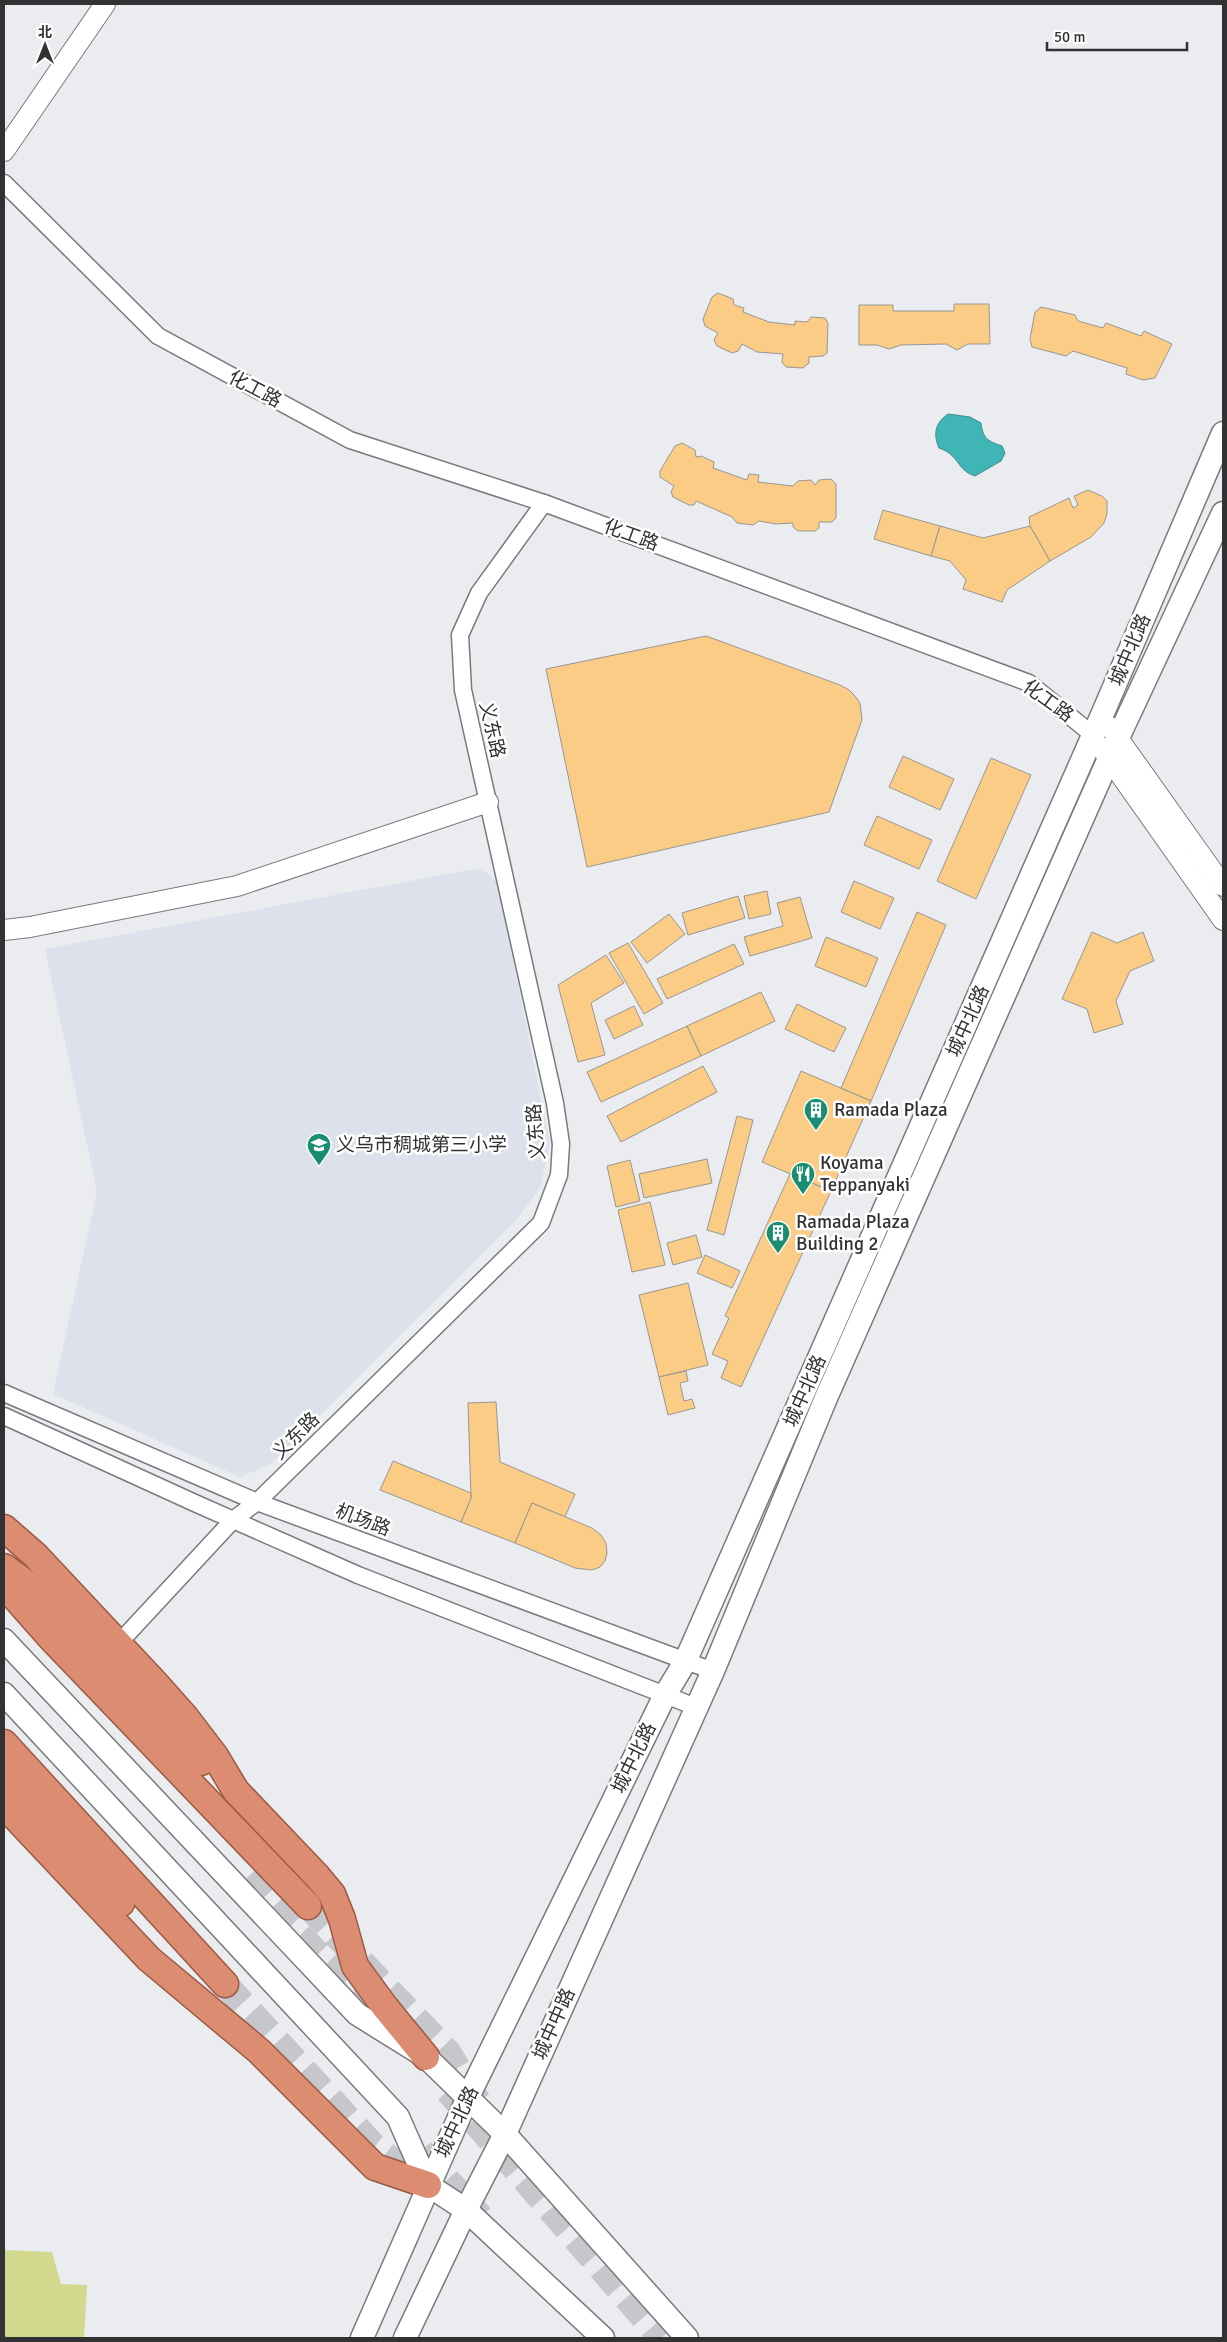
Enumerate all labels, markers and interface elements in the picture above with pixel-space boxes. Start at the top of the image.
north arrow [20,20,70,70]
scale bar [1047,20,1187,52]
text: 北 [38,24,52,41]
text: 50 m [1054,28,1085,46]
street label: 化工路 [224,365,286,413]
street label: 化工路 [600,514,662,556]
street label: 城中北路 [1104,610,1156,690]
street label: 化工路 [1018,675,1078,727]
street label: 义东路 [474,700,510,760]
street label: 城中北路 [942,981,994,1061]
building icon: Ramada Plaza [803,1097,829,1131]
place label: Ramada Plaza [834,1098,948,1122]
street label: 义东路 [522,1103,550,1161]
school or university icon: 义乌市稠城第三小学 [306,1132,332,1166]
place label: 义乌市稠城第三小学 [336,1133,507,1157]
place label: Koyama Teppanyaki [820,1151,910,1197]
restaurant icon: Koyama Teppanyaki [790,1161,816,1195]
place label: Ramada Plaza Building 2 [796,1210,910,1256]
building icon: Ramada Plaza Building 2 [765,1220,791,1254]
street label: 城中北路 [779,1351,831,1431]
street label: 义东路 [267,1407,325,1465]
street label: 机场路 [332,1499,394,1541]
street label: 城中北路 [607,1719,661,1797]
street label: 城中中路 [528,1984,580,2064]
street label: 城中北路 [430,2082,484,2162]

